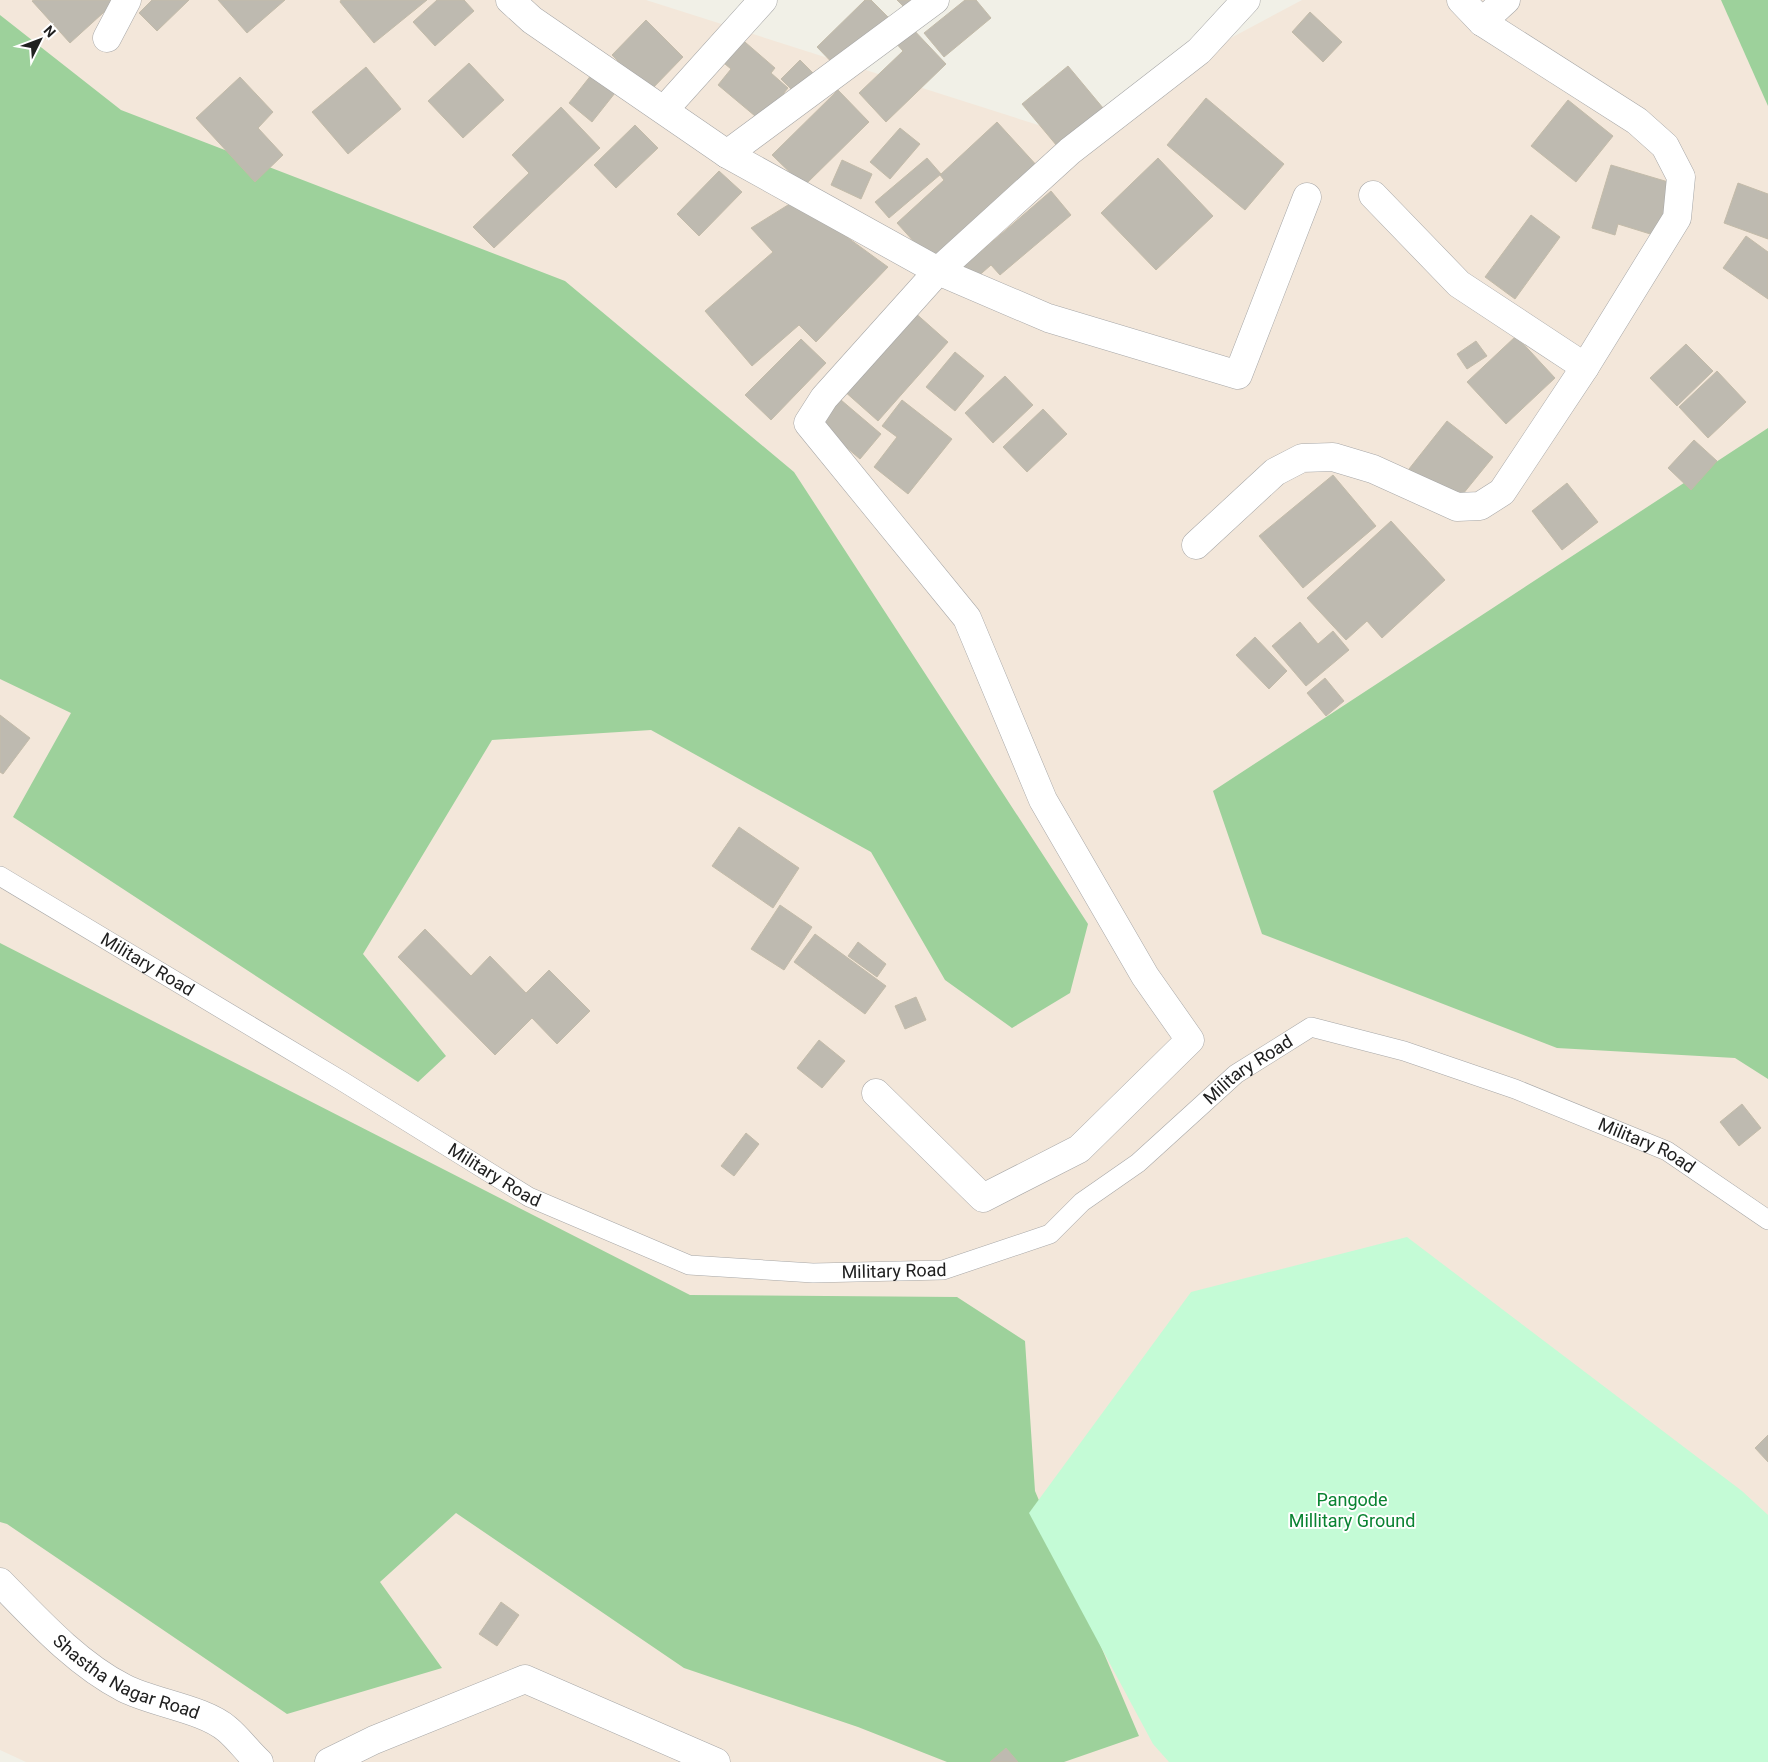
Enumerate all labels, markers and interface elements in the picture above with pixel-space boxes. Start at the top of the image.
north arrow [15,15,65,65]
text: N [40,22,59,40]
street label: Military Road [97,928,198,1000]
street label: Military Road [1199,1030,1296,1108]
street label: Military Road [1595,1113,1699,1177]
street label: Military Road [444,1138,544,1211]
street label: Military Road [841,1259,947,1282]
park label: Pangode Millitary Ground [1289,1489,1415,1531]
street label: Shastha Nagar Road [49,1630,203,1723]

